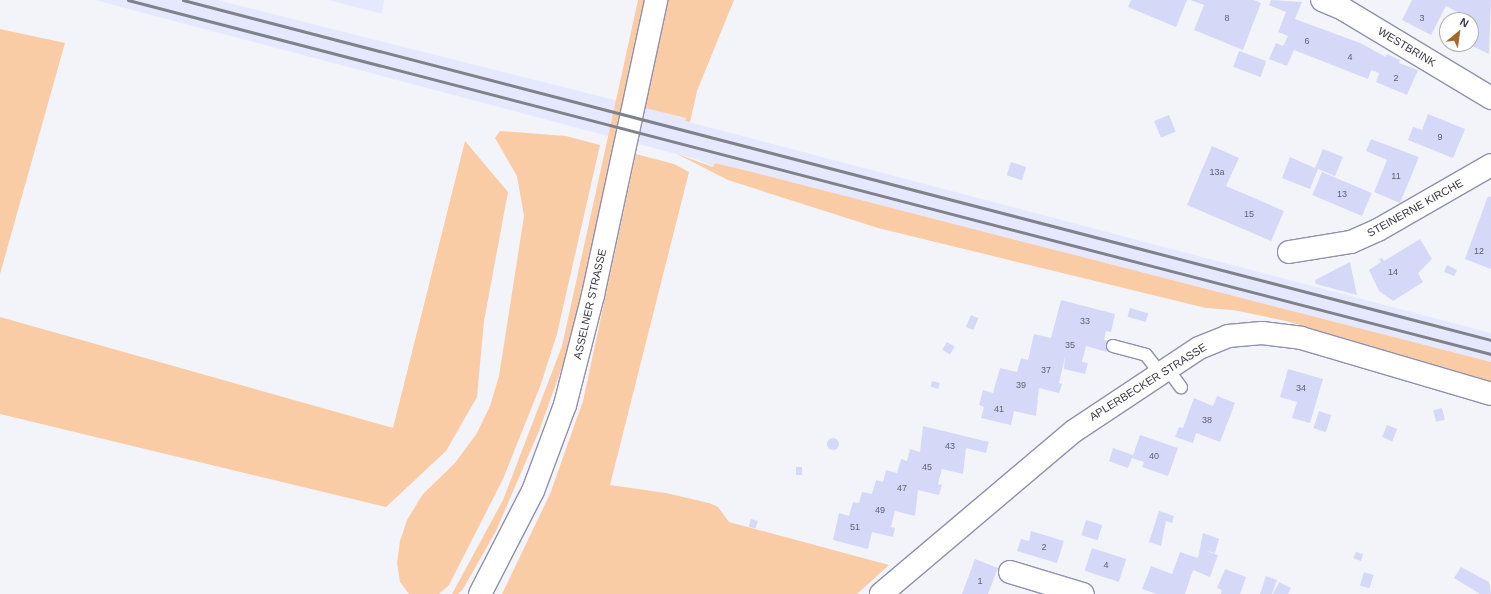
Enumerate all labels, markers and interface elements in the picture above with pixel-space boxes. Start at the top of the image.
north arrow [1439,12,1479,52]
house number: 8 [1224,13,1230,23]
house number: 3 [1419,13,1425,23]
text: N [1458,15,1471,30]
street label: WESTBRINK [1376,25,1438,69]
house number: 6 [1304,36,1310,46]
house number: 4 [1347,52,1353,62]
house number: 2 [1393,73,1399,83]
house number: 9 [1437,132,1443,142]
house number: 13a [1209,167,1225,177]
house number: 11 [1391,171,1401,181]
street label: STEINERNE KIRCHE [1365,176,1465,240]
house number: 13 [1337,189,1347,199]
house number: 15 [1244,209,1254,219]
house number: 12 [1474,246,1484,256]
street label: ASSELNER STRASSE [571,247,609,361]
house number: 14 [1388,267,1398,277]
house number: 33 [1080,316,1090,326]
house number: 35 [1065,340,1075,350]
street label: APLERBECKER STRASSE [1087,340,1209,424]
house number: 37 [1041,365,1051,375]
house number: 39 [1016,380,1026,390]
house number: 34 [1296,383,1306,393]
house number: 41 [994,404,1004,414]
house number: 38 [1202,415,1212,425]
house number: 43 [945,441,955,451]
house number: 40 [1149,451,1159,461]
house number: 45 [922,462,932,472]
house number: 47 [897,483,907,493]
house number: 49 [875,505,885,515]
house number: 51 [850,522,860,532]
house number: 2 [1041,542,1047,552]
house number: 4 [1103,560,1109,570]
house number: 1 [977,576,983,586]

